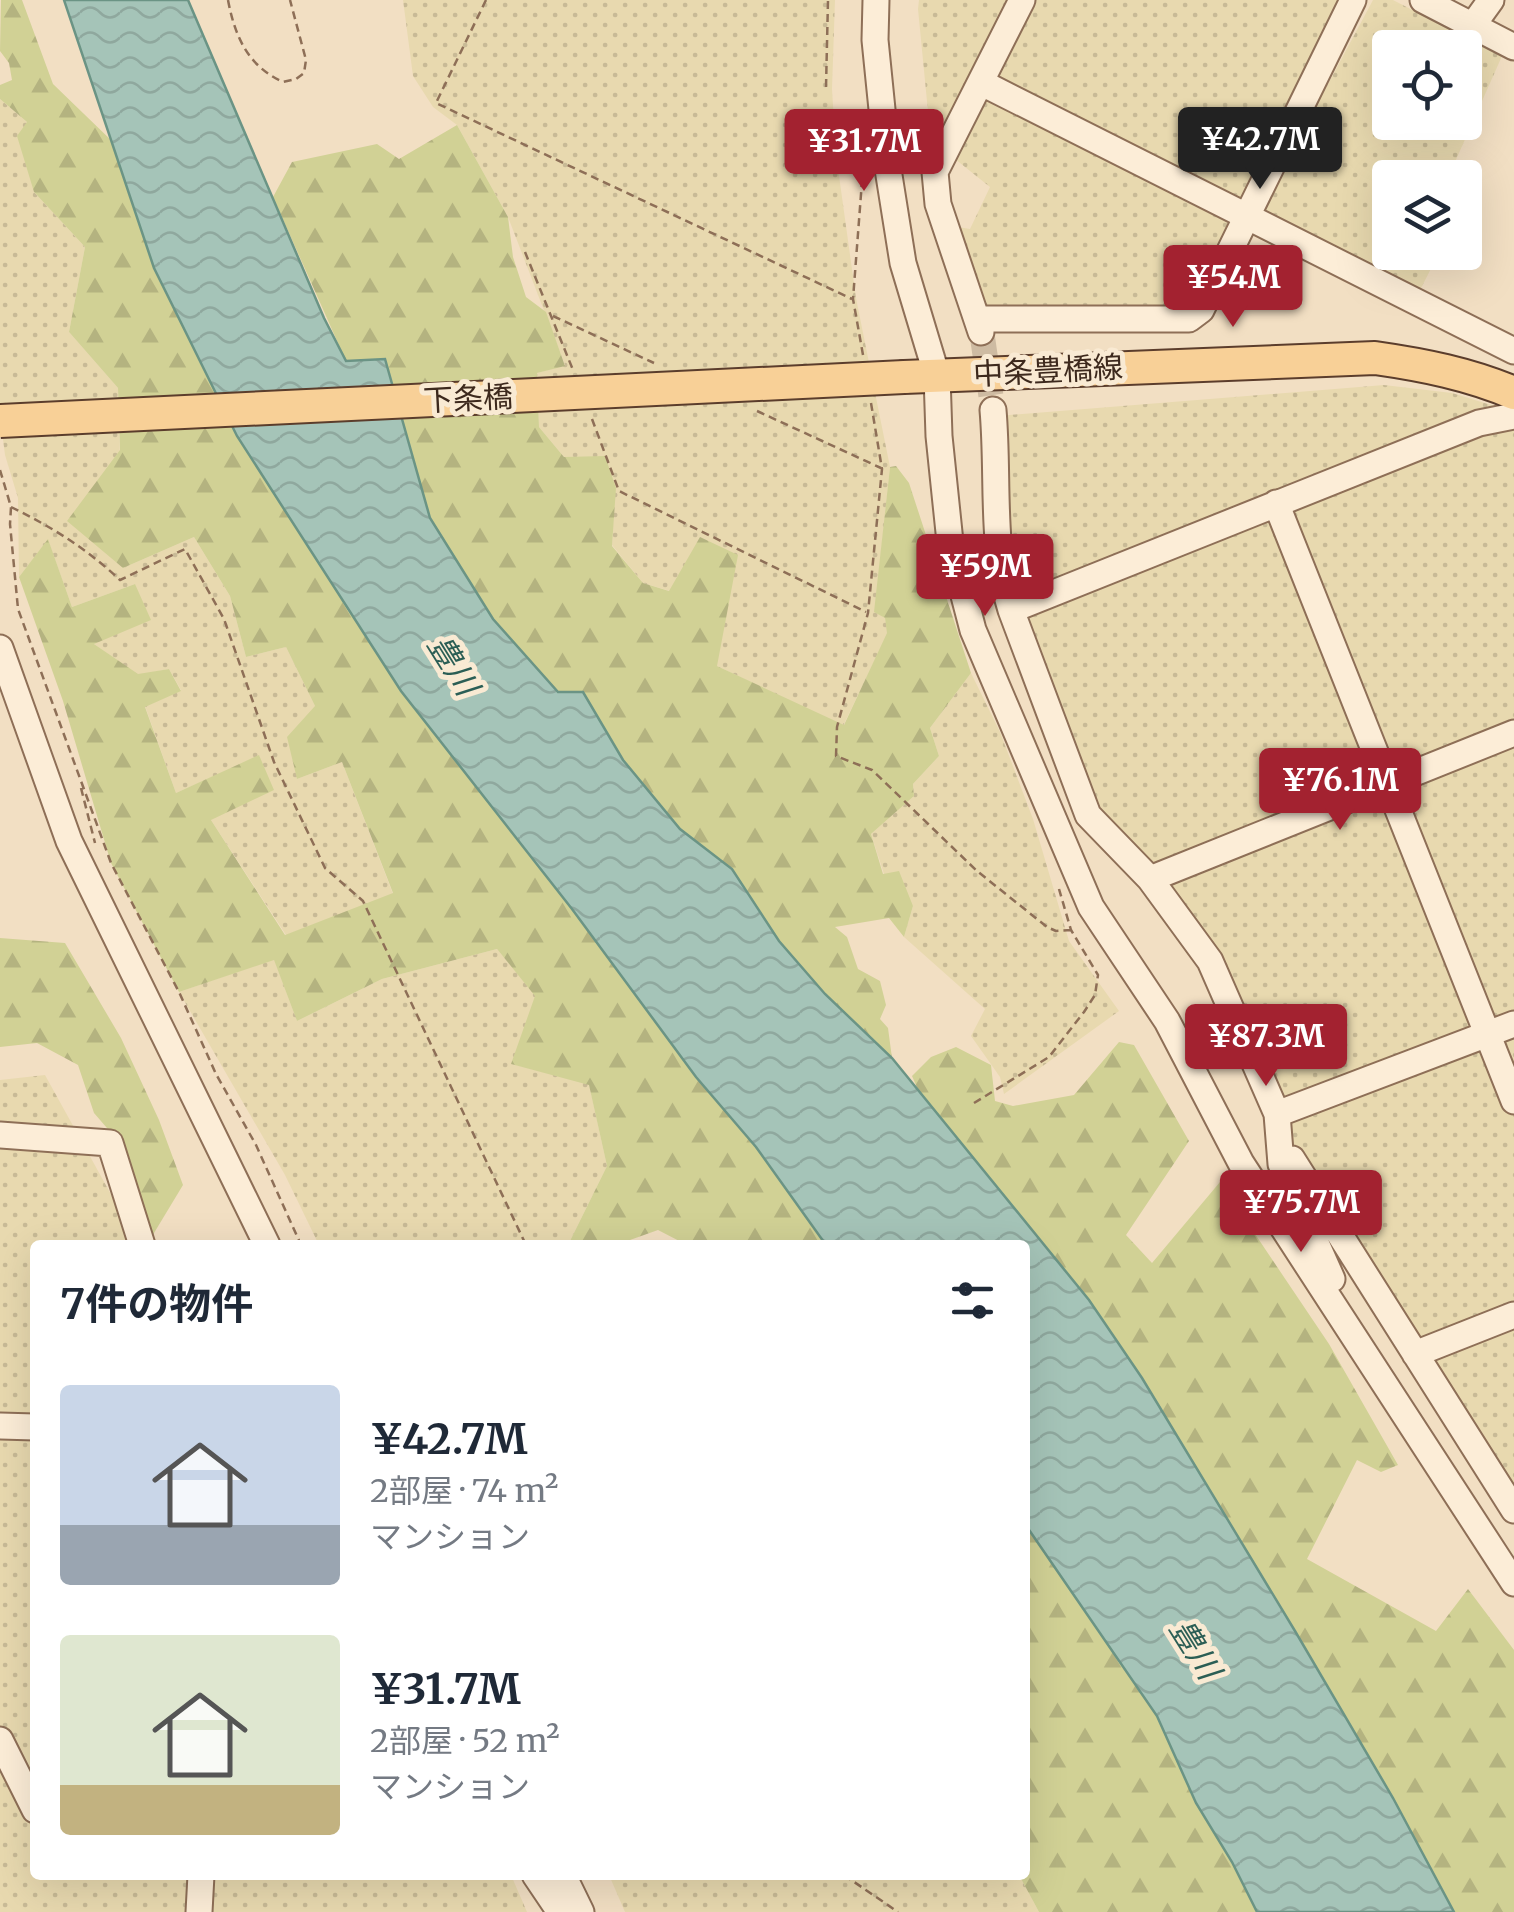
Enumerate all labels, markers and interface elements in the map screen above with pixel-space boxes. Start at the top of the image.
map controls [1372,30,1482,270]
button: locate [1372,30,1482,140]
pin: ¥42.7M [1179,107,1341,192]
pin: ¥31.7M [783,109,945,194]
text: ¥42.7M [1200,119,1320,159]
text: ¥31.7M [807,121,921,161]
button: layers [1372,160,1482,270]
pin: ¥54M [1174,245,1292,330]
text: ¥54M [1185,257,1281,297]
street label: 中条豊橋線 [972,347,1124,393]
street label: 下条橋 [422,377,514,419]
pin: ¥59M [926,534,1044,619]
text: ¥59M [938,546,1032,586]
water label: 豊川 [419,627,489,705]
pin: ¥76.1M [1259,748,1421,833]
text: ¥76.1M [1281,760,1399,800]
pin: ¥87.3M [1185,1004,1347,1089]
text: ¥87.3M [1207,1016,1325,1056]
pin: ¥75.7M [1220,1170,1382,1255]
text: ¥75.7M [1242,1182,1360,1222]
icon: filters [945,1273,1000,1328]
text: 7件の物件 [60,1278,253,1330]
text: ¥42.7M [370,1413,527,1465]
icon: home [140,1425,260,1545]
text: 2部屋 · 74 m² [370,1471,559,1511]
text: マンション [370,1517,530,1557]
water label: 豊川 [1161,1611,1231,1689]
text: ¥31.7M [370,1663,521,1715]
icon: home [140,1675,260,1795]
text: 2部屋 · 52 m² [370,1721,560,1761]
text: マンション [370,1767,530,1807]

